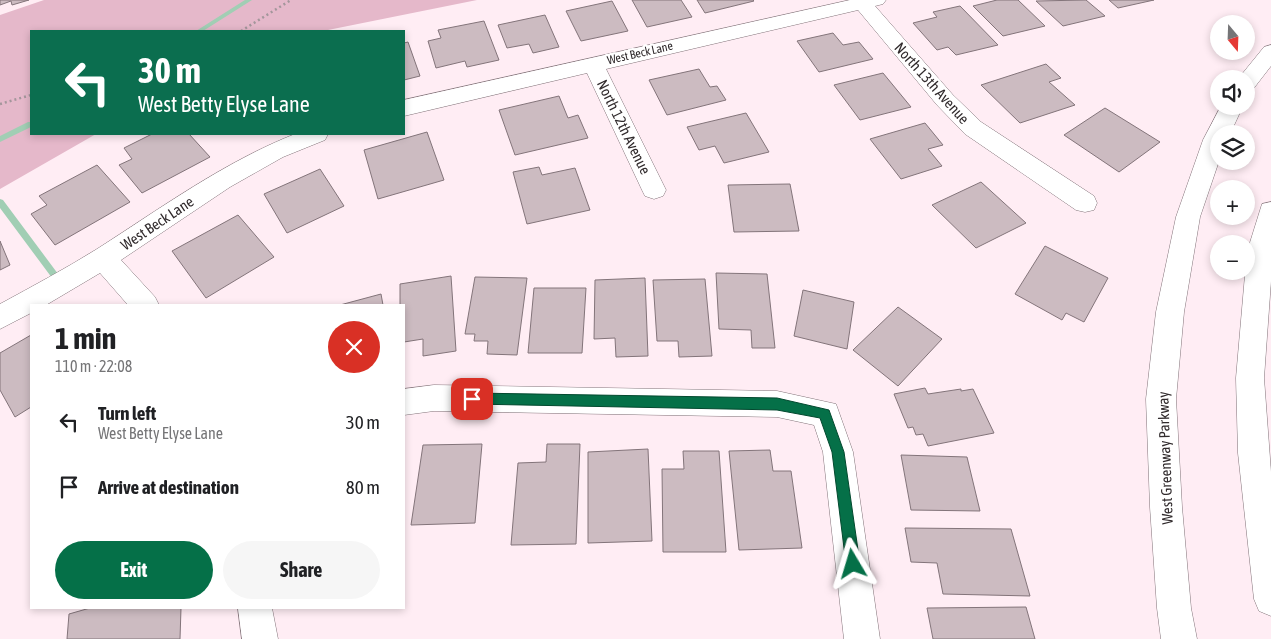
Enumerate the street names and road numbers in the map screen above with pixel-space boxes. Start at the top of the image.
street label: West Beck Lane [606,39,674,67]
street label: North 13th Avenue [891,39,973,127]
street label: North 12th Avenue [594,77,654,177]
street label: West Beck Lane [117,192,197,253]
street label: West Greenway Parkway [1154,391,1176,525]

